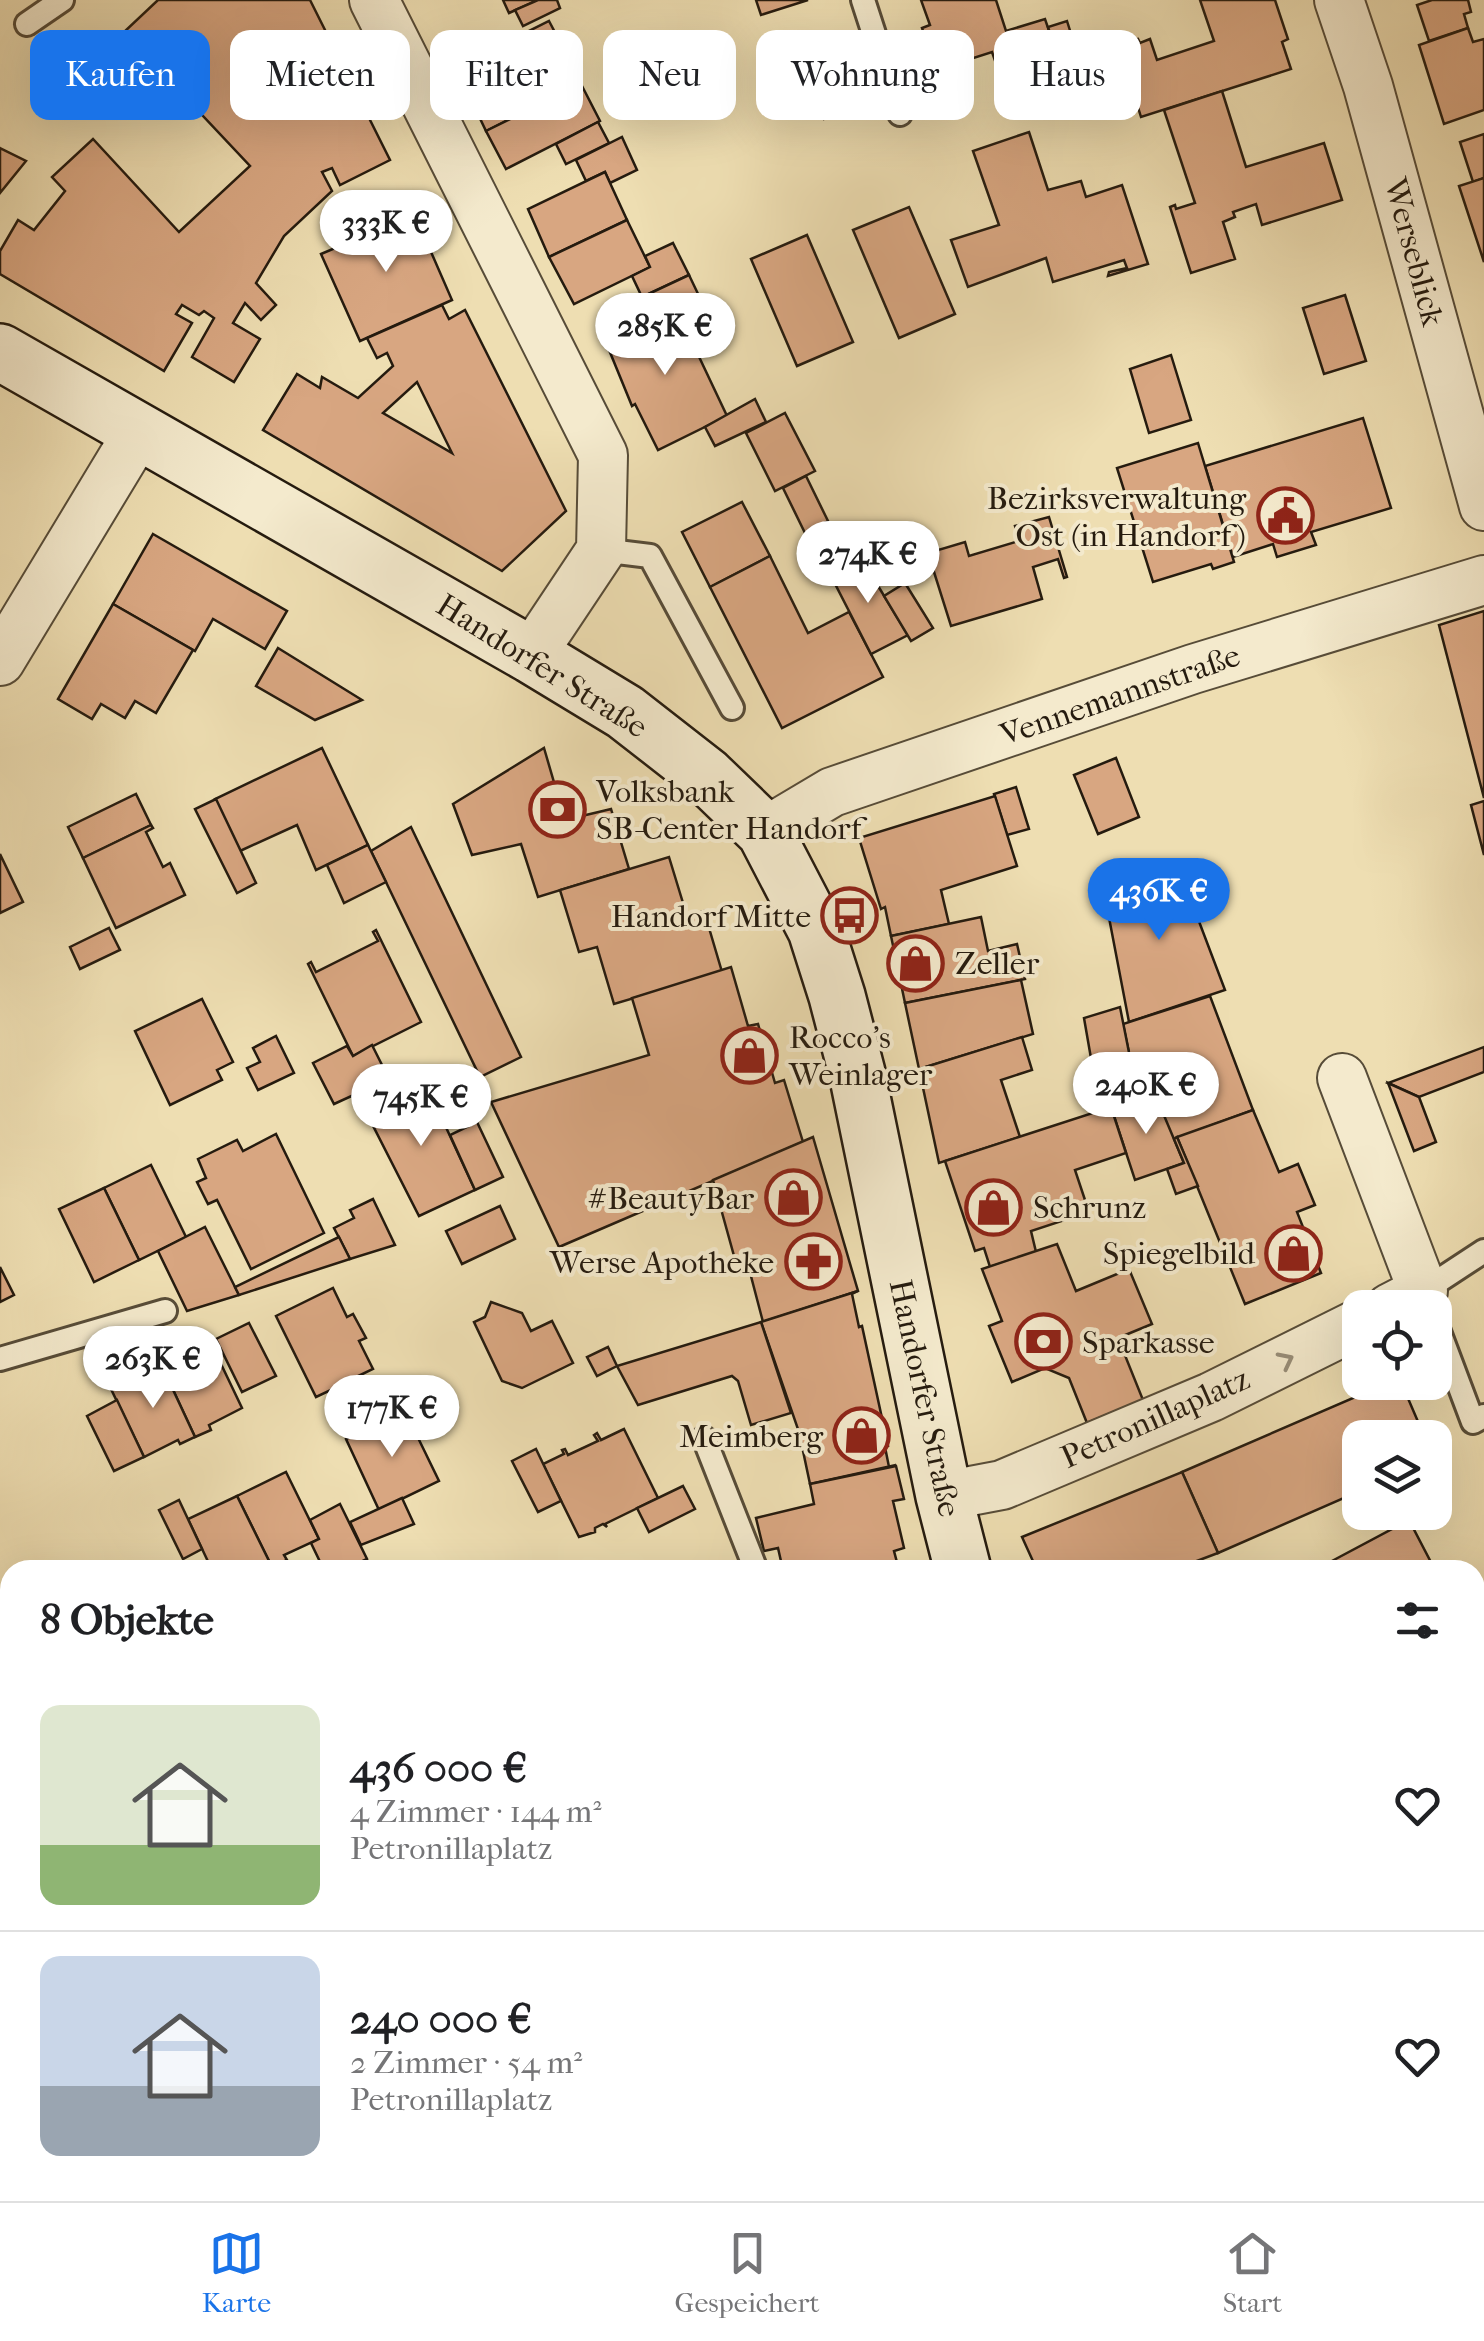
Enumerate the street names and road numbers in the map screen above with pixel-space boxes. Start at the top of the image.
street label: Werseblick [1376,173,1452,330]
street label: Handorfer Straße [430,586,654,746]
street label: Vennemannstraße [994,637,1245,754]
street label: Handorfer Straße [882,1276,968,1520]
street label: Petronillaplatz [1055,1360,1255,1476]

